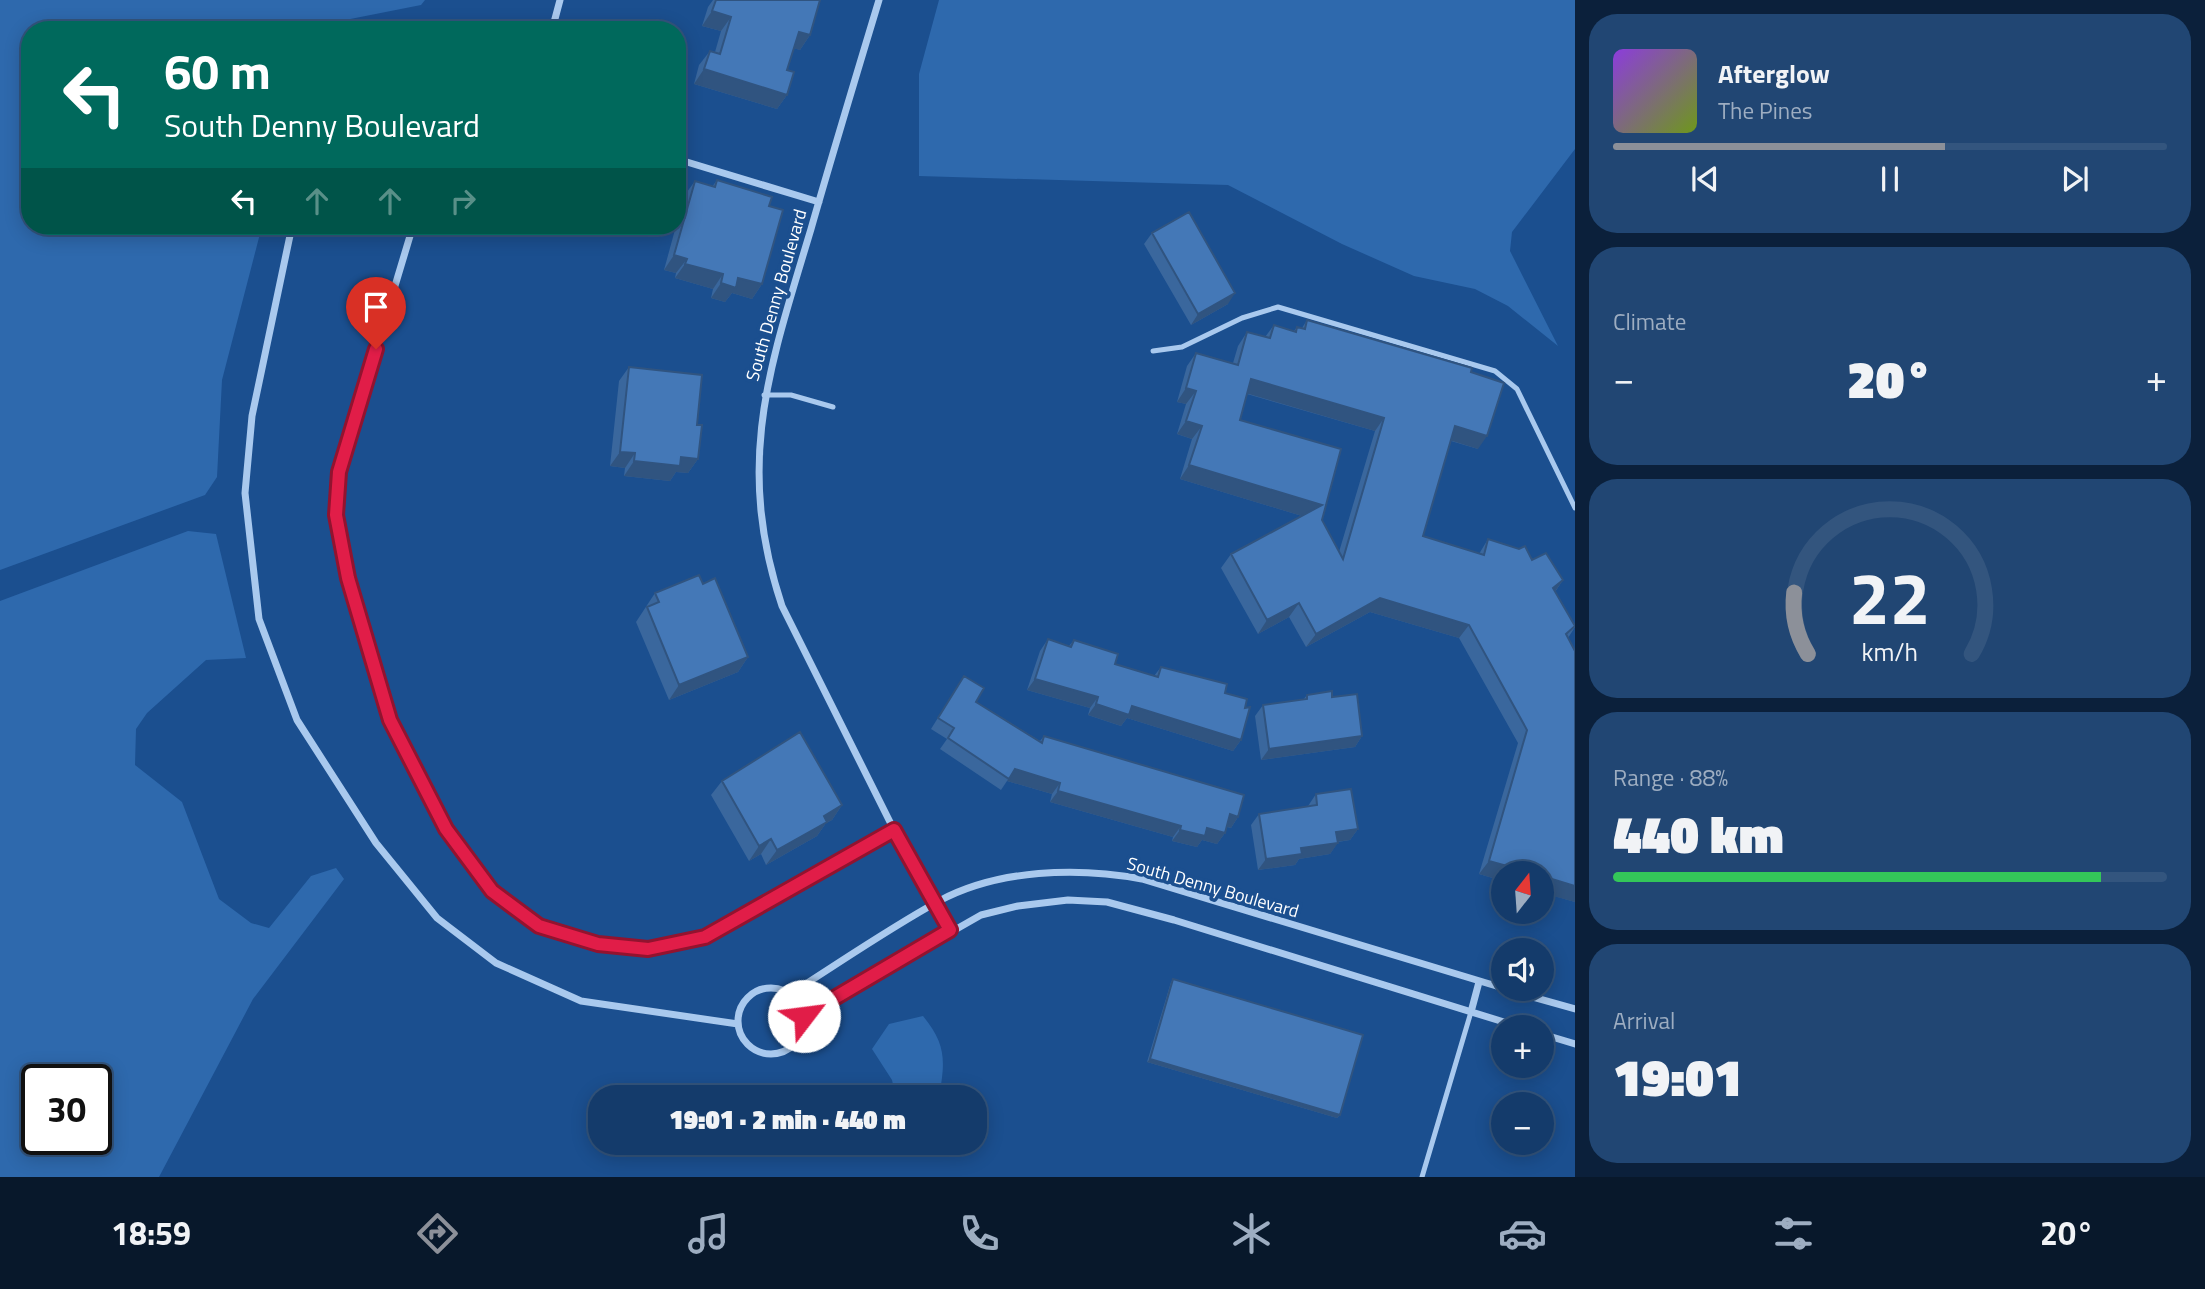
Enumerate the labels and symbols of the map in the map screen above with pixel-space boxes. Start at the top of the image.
street label: South Denny Boulevard [739,206,813,384]
pin [346,277,406,349]
street label: South Denny Boulevard [1124,850,1302,924]
north arrow [1491,861,1554,924]
position arrow [767,979,841,1053]
speed limit sign: 30 [21,1064,112,1155]

